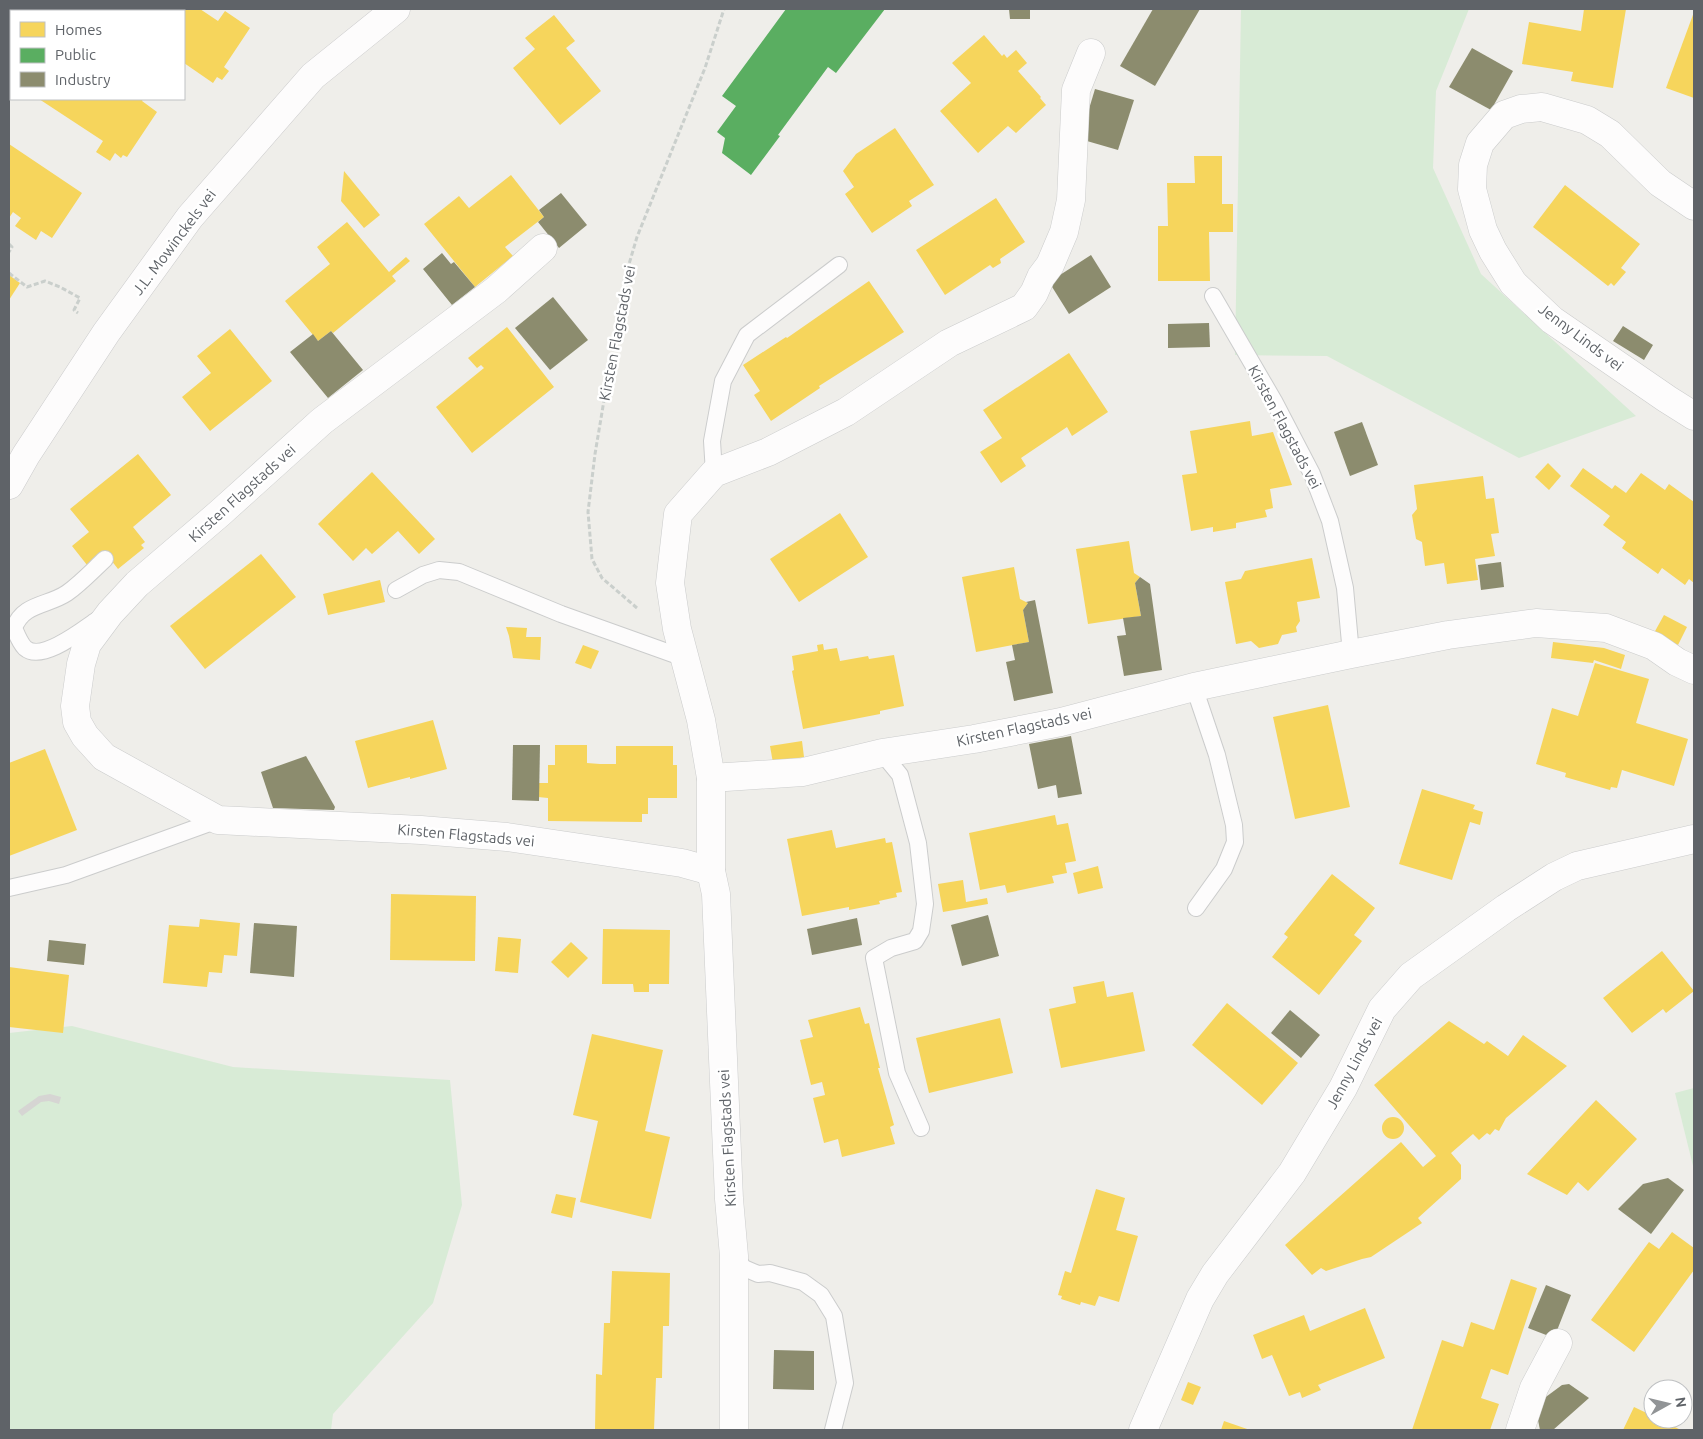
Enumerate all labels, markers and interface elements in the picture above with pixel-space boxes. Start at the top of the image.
legend [10,10,185,100]
text: Homes [55,21,102,38]
text: Public [55,46,96,63]
text: Industry [55,71,110,88]
street label: J.L. Mowinckels vei [129,186,219,298]
street label: Kirsten Flagstads vei [596,264,638,402]
street label: Jenny Linds vei [1536,300,1626,374]
street label: Kirsten Flagstads vei [1245,362,1325,492]
street label: Kirsten Flagstads vei [185,441,299,545]
street label: Kirsten Flagstads vei [955,704,1093,750]
street label: Kirsten Flagstads vei [397,821,535,849]
street label: Jenny Linds vei [1323,1014,1385,1112]
street label: Kirsten Flagstads vei [715,1069,739,1207]
north arrow [1643,1379,1693,1429]
text: N [1672,1396,1690,1408]

